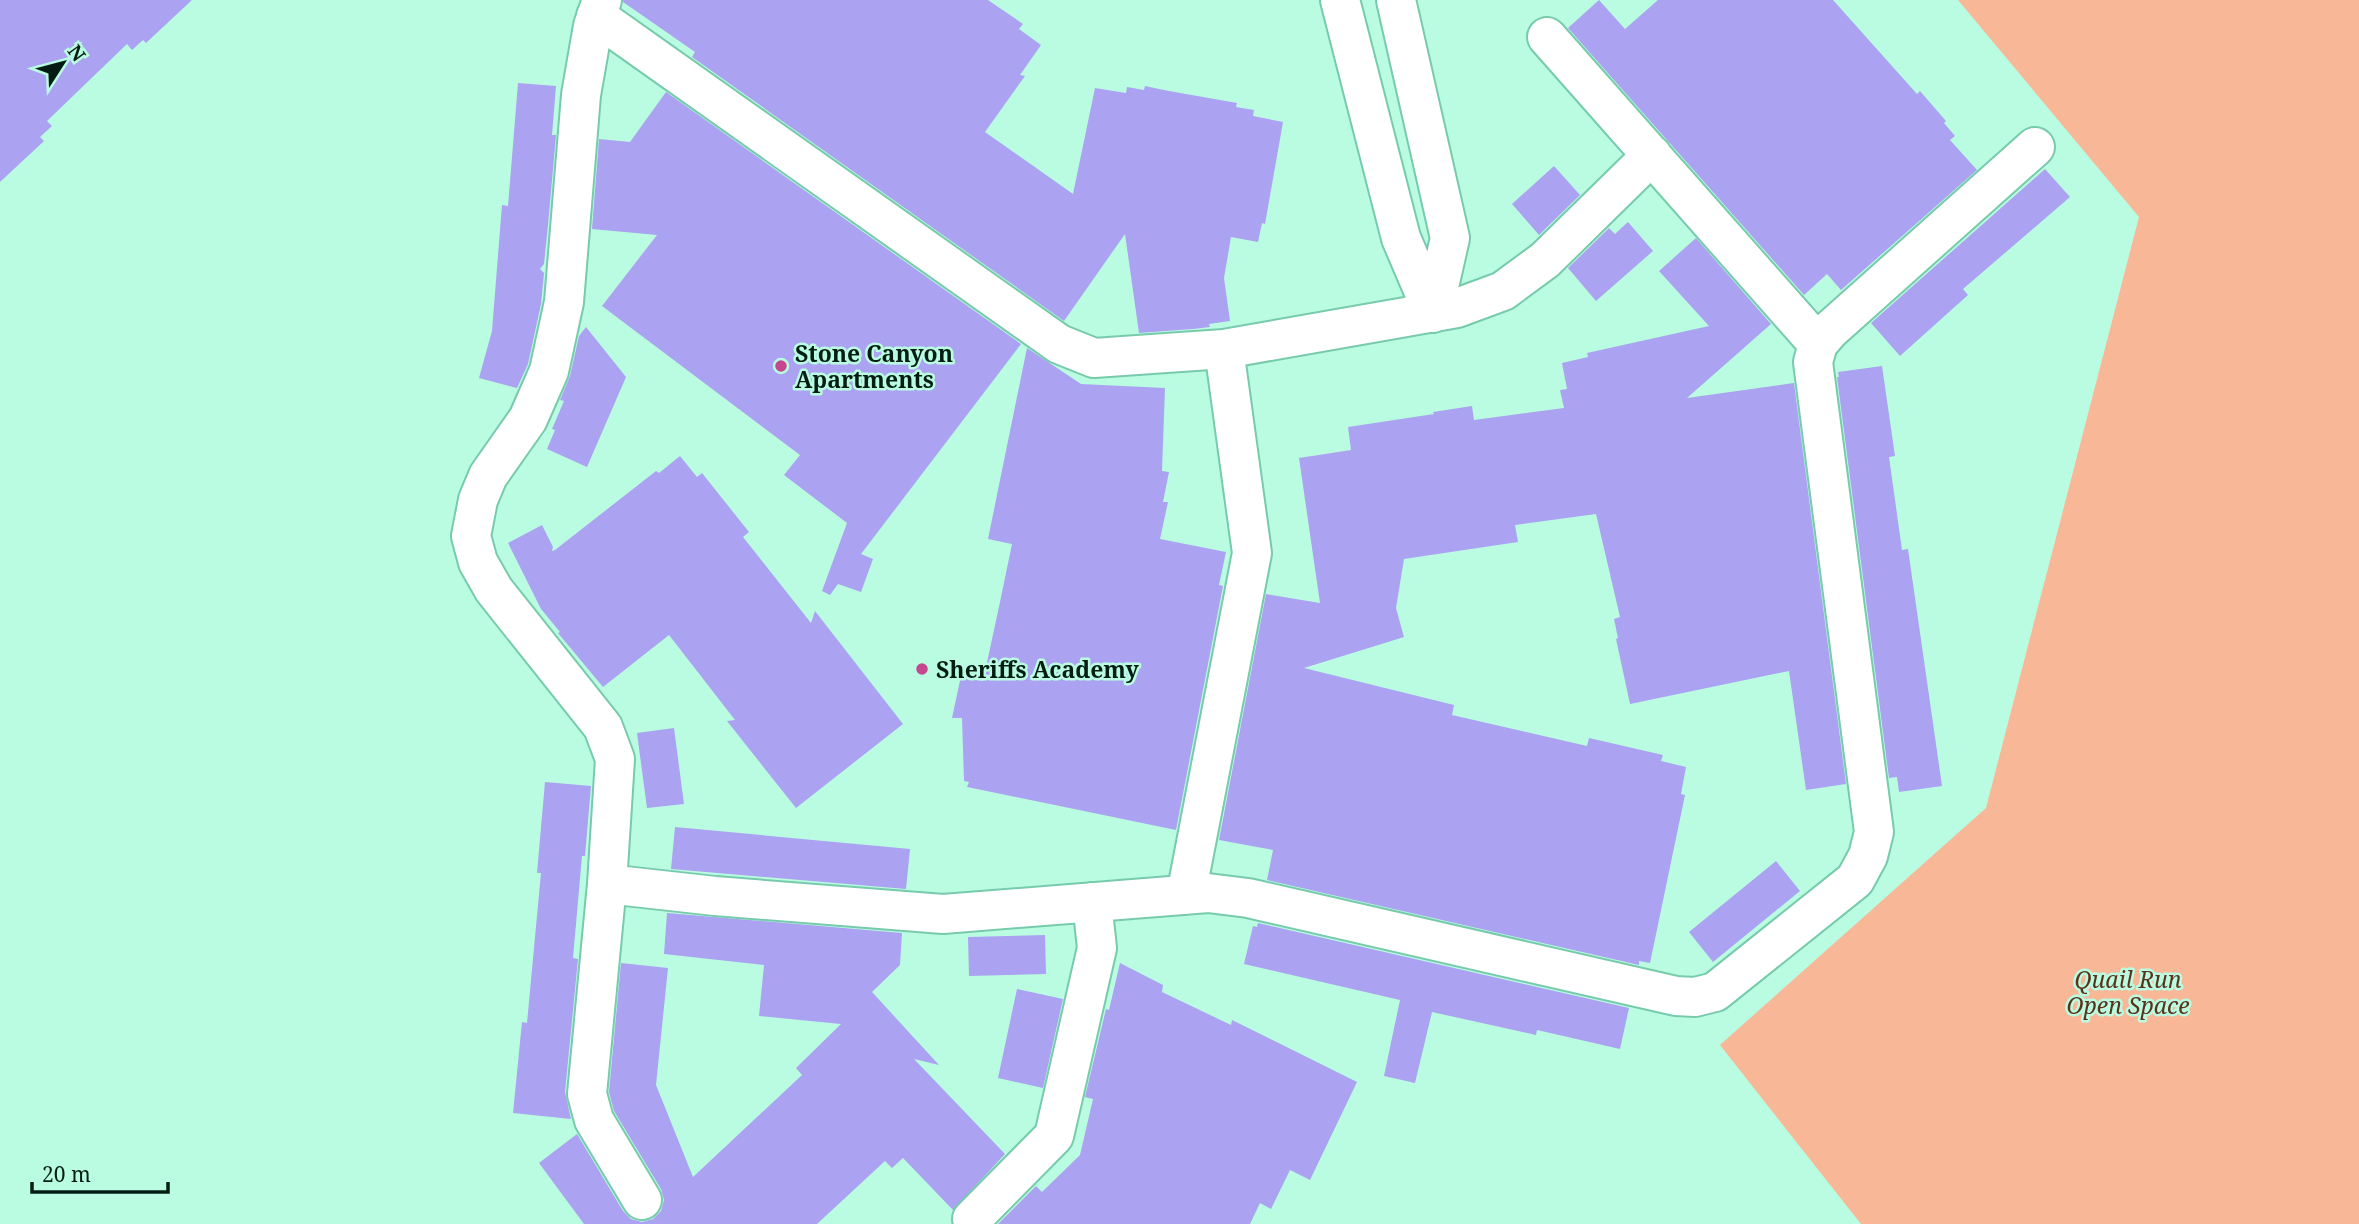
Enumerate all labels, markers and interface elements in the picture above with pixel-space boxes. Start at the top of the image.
north arrow [28,28,98,98]
text: N [62,39,92,67]
place label: Stone Canyon Apartments [795,337,953,395]
marker: Stone Canyon Apartments [773,358,789,374]
place label: Sheriffs Academy [936,653,1140,685]
marker: Sheriffs Academy [914,661,930,677]
park label: Quail Run Open Space [2066,963,2190,1021]
scale bar [32,1150,168,1194]
text: 20 m [42,1160,91,1188]

